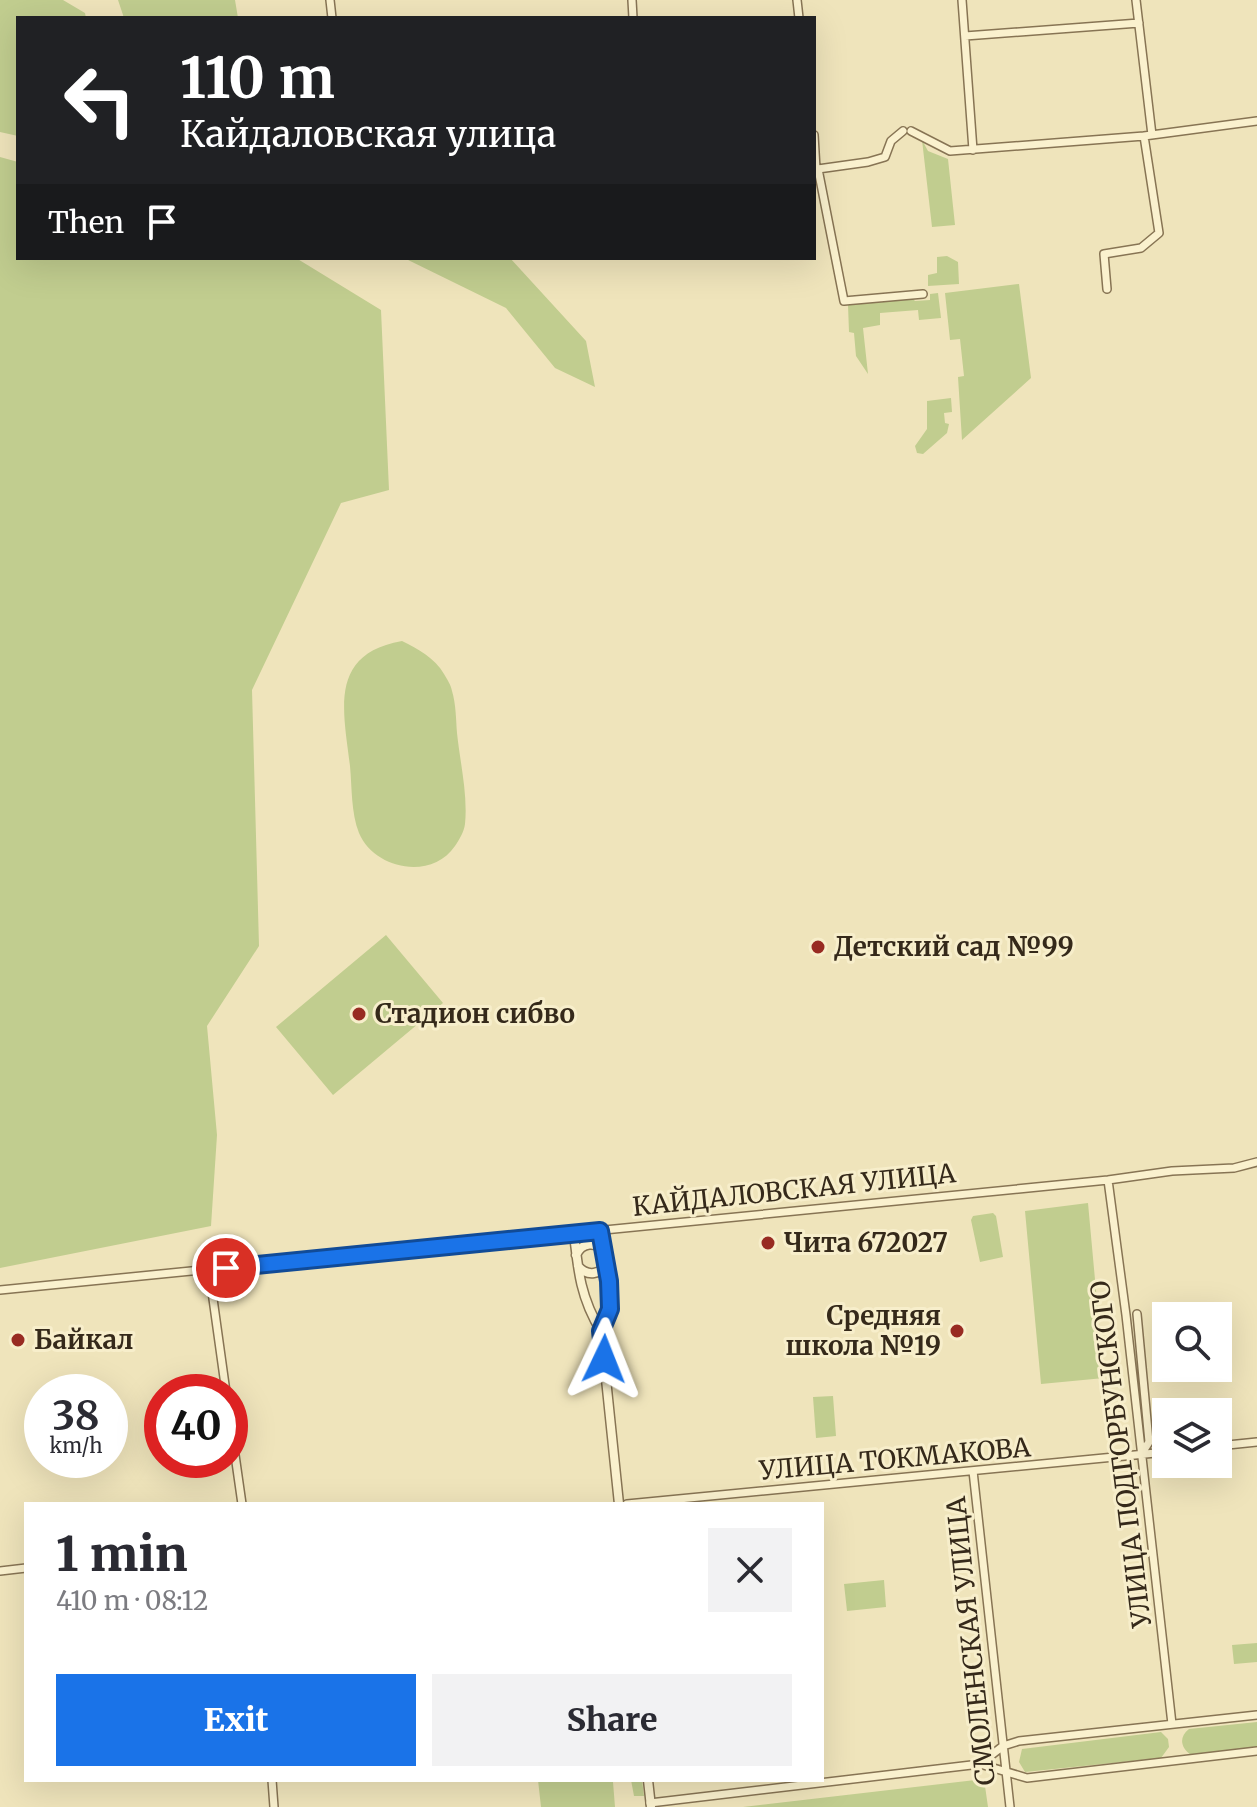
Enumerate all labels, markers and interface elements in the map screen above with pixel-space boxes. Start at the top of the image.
text: 110 m [180,43,335,113]
icon: left [48,48,152,152]
text: Кайдаловская улица [180,112,556,157]
icon: arrive [140,200,184,244]
text: Then [48,203,124,241]
place label: Детский сад №99 [834,930,1074,963]
marker: Детский сад №99 [809,938,827,956]
place label: Стадион сибво [375,997,575,1030]
marker: Стадион сибво [350,1005,368,1023]
street label: КАЙДАЛОВСКАЯ УЛИЦА [631,1156,958,1223]
place label: Чита 672027 [784,1226,948,1259]
pin [192,1234,260,1302]
marker: Чита 672027 [759,1234,777,1252]
icon: arrive [204,1246,248,1290]
street label: УЛИЦА ПОДГОРБУНСКОГО [1083,1279,1158,1630]
place label: Средняя школа №19 [785,1299,941,1362]
map controls [1152,1302,1232,1478]
button: search [1152,1302,1232,1382]
position arrow [562,1317,646,1401]
marker: Средняя школа №19 [948,1322,966,1340]
place label: Байкал [34,1323,133,1356]
marker: Байкал [9,1331,27,1349]
speed limit sign: 40 [144,1374,248,1478]
text: 38 [52,1391,100,1441]
button: layers [1152,1398,1232,1478]
street label: УЛИЦА ТОКМАКОВА [757,1430,1033,1487]
text: km/h [50,1433,102,1458]
street label: СМОЛЕНСКАЯ УЛИЦА [939,1494,1002,1787]
text: 1 min [56,1524,188,1584]
button: close [708,1528,792,1612]
text: 410 m · 08:12 [56,1584,208,1617]
button: Exit [56,1674,416,1766]
button: Share [432,1674,792,1766]

